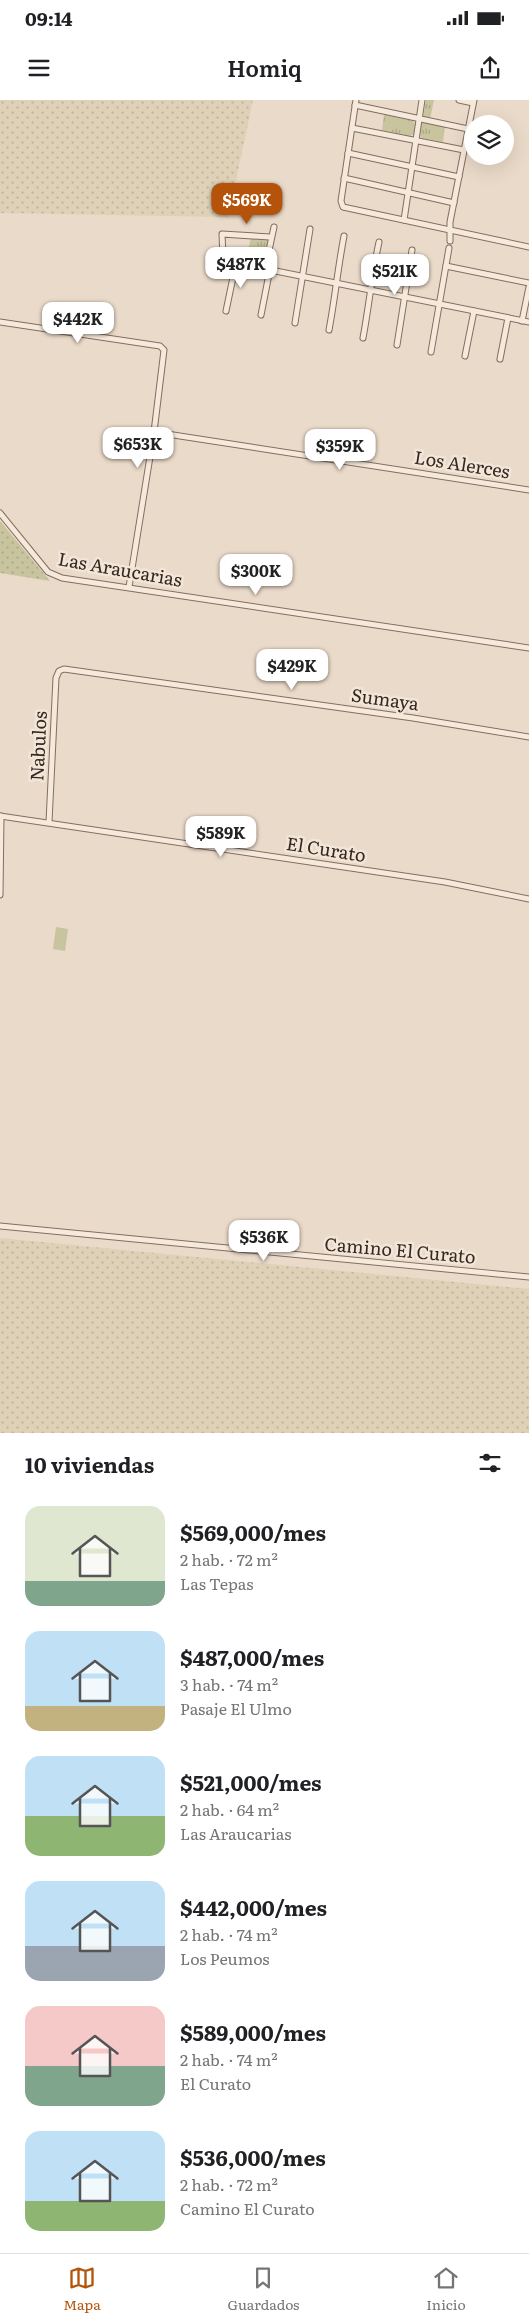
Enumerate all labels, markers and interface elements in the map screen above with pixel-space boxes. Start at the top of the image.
text: 09:14 [25,4,73,32]
text: Homiq [227,51,302,84]
icon: menu [25,54,53,82]
icon: share [476,54,504,82]
map controls [464,115,514,165]
button: layers [464,115,514,165]
pin: $569K [212,182,282,225]
text: $569K [222,187,272,211]
pin: $487K [206,246,276,289]
text: $487K [216,251,266,275]
pin: $521K [360,254,430,296]
text: $521K [372,258,418,282]
pin: $442K [43,302,113,344]
text: $442K [53,306,103,330]
pin: $653K [103,426,173,469]
pin: $359K [305,428,375,471]
text: $653K [114,431,162,455]
text: $359K [316,433,364,457]
street label: Los Alerces [413,443,512,484]
street label: Las Araucarias [56,544,184,593]
pin: $300K [221,554,291,596]
text: $300K [231,558,281,582]
pin: $429K [257,648,327,691]
text: $429K [267,653,317,677]
street label: Sumaya [350,680,421,717]
street label: Nabulos [22,710,53,781]
pin: $589K [186,816,256,858]
text: $589K [196,820,246,844]
street label: El Curato [285,829,368,868]
pin: $536K [229,1220,299,1262]
text: $536K [240,1224,288,1248]
street label: Camino El Curato [324,1229,477,1270]
text: 10 viviendas [25,1448,154,1479]
icon: filters [476,1449,504,1477]
text: $569,000/mes [180,1516,326,1547]
icon: home [65,1526,125,1586]
text: 2 hab. · 72 m² [180,1547,278,1571]
text: Las Tepas [180,1571,254,1595]
text: $487,000/mes [180,1641,324,1672]
icon: home [65,1651,125,1711]
text: 3 hab. · 74 m² [180,1672,278,1696]
text: Pasaje El Ulmo [180,1696,292,1720]
text: $521,000/mes [180,1766,322,1797]
icon: home [65,1776,125,1836]
text: 2 hab. · 64 m² [180,1797,279,1821]
text: Las Araucarias [180,1821,292,1845]
text: $442,000/mes [180,1891,327,1922]
icon: home [65,1901,125,1961]
text: 2 hab. · 74 m² [180,1922,278,1946]
text: Los Peumos [180,1946,270,1970]
text: $589,000/mes [180,2016,326,2047]
icon: home [65,2026,125,2086]
text: 2 hab. · 74 m² [180,2047,278,2071]
text: El Curato [180,2071,251,2095]
text: $536,000/mes [180,2141,326,2172]
icon: home [65,2151,125,2211]
text: 2 hab. · 72 m² [180,2172,278,2196]
text: Camino El Curato [180,2196,315,2220]
tab: Mapa [63,2264,101,2314]
tab: Guardados [227,2264,299,2314]
tab: Inicio [426,2264,466,2314]

